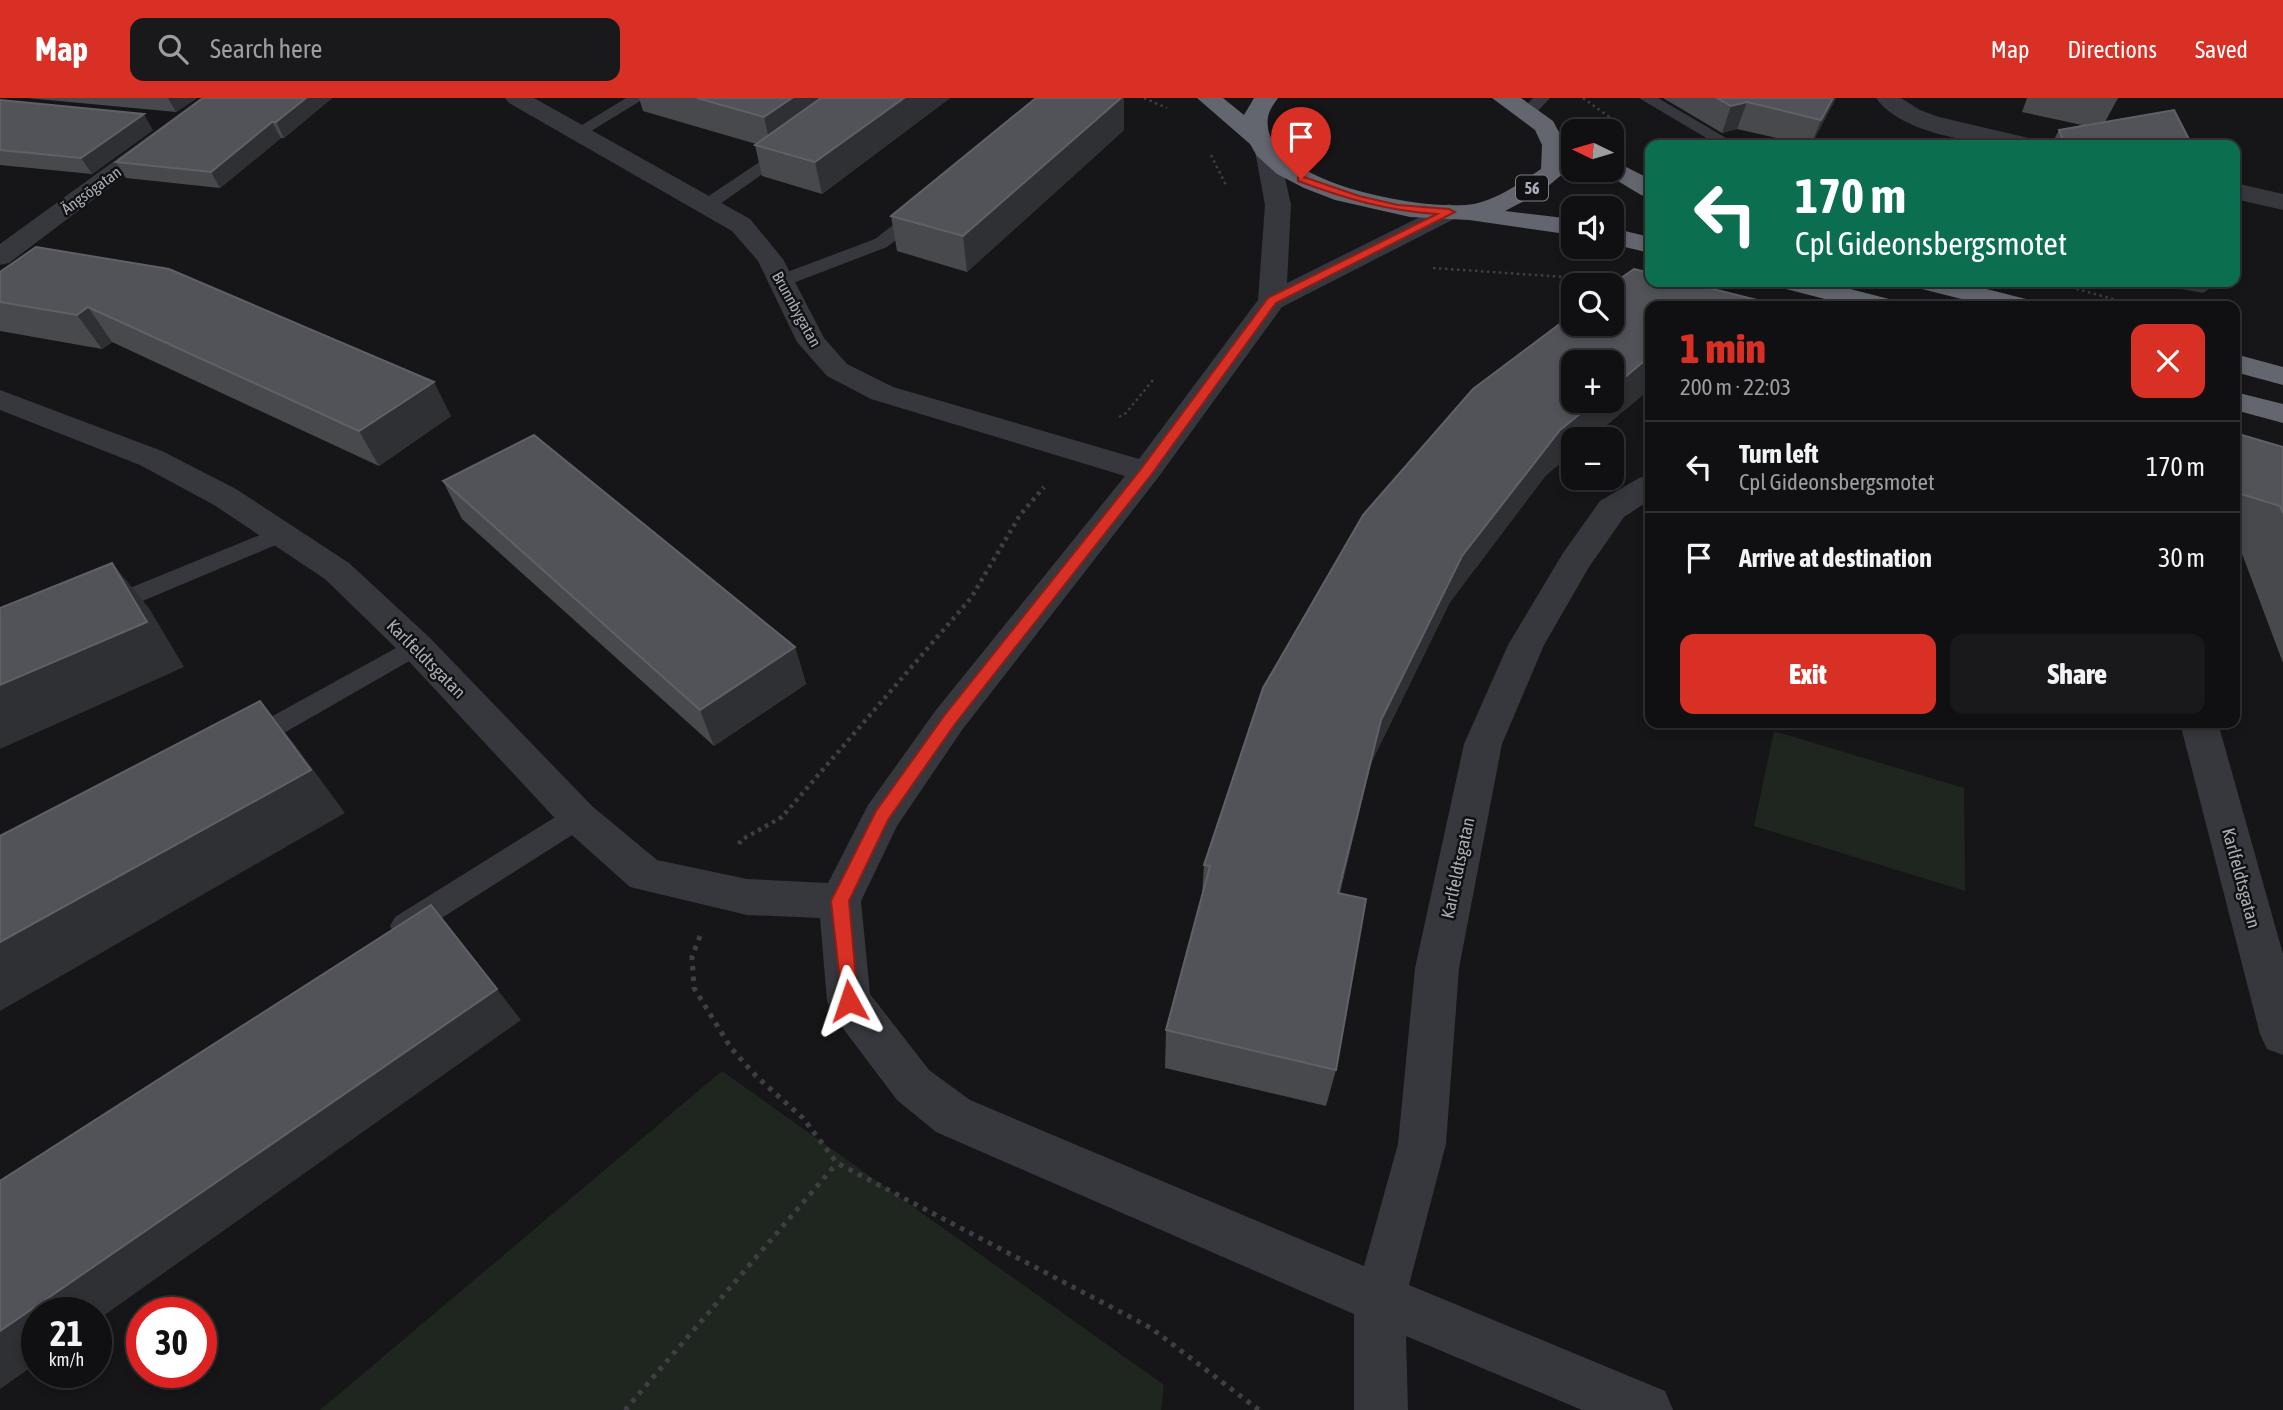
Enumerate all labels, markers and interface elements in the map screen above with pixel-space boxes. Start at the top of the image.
search box [130,18,620,81]
text: Map [35,30,88,68]
icon: search [154,30,192,68]
text: Search here [210,34,322,64]
text: Map [1991,36,2029,63]
text: Directions [2067,36,2157,63]
text: Saved [2195,36,2248,63]
pin [1271,107,1331,179]
icon: arrive [1282,118,1320,156]
north arrow [1561,119,1624,182]
map controls [1561,119,1624,490]
street label: Ängsögatan [58,162,125,219]
text: 170 m [1795,167,1906,223]
icon: left [1680,168,1771,259]
road number: 56 [1516,176,1548,200]
button: sound [1561,196,1624,259]
text: Cpl Gideonsbergsmotet [1795,225,2067,262]
street label: Brunnbygatan [768,268,825,350]
button: search [1561,273,1624,336]
text: 1 min [1680,324,1766,372]
button: close [2131,324,2205,398]
button: + [1561,350,1624,413]
text: 200 m · 22:03 [1680,374,1791,400]
button: − [1561,427,1624,490]
text: Turn left [1739,439,1819,469]
icon: left [1680,448,1718,486]
text: 170 m [2146,452,2205,482]
text: Cpl Gideonsbergsmotet [1739,469,1935,495]
icon: arrive [1680,539,1718,577]
text: Arrive at destination [1739,543,1932,573]
text: 30 m [2158,543,2205,573]
street label: Karlfeldtsgatan [383,615,470,702]
button: Exit [1680,634,1936,714]
button: Share [1950,634,2205,714]
street label: Karlfeldtsgatan [1437,815,1478,920]
street label: Karlfeldtsgatan [2218,826,2265,930]
position arrow [812,964,886,1038]
speed limit sign: 30 [126,1297,217,1388]
text: 21 [50,1313,83,1353]
text: km/h [49,1349,84,1370]

